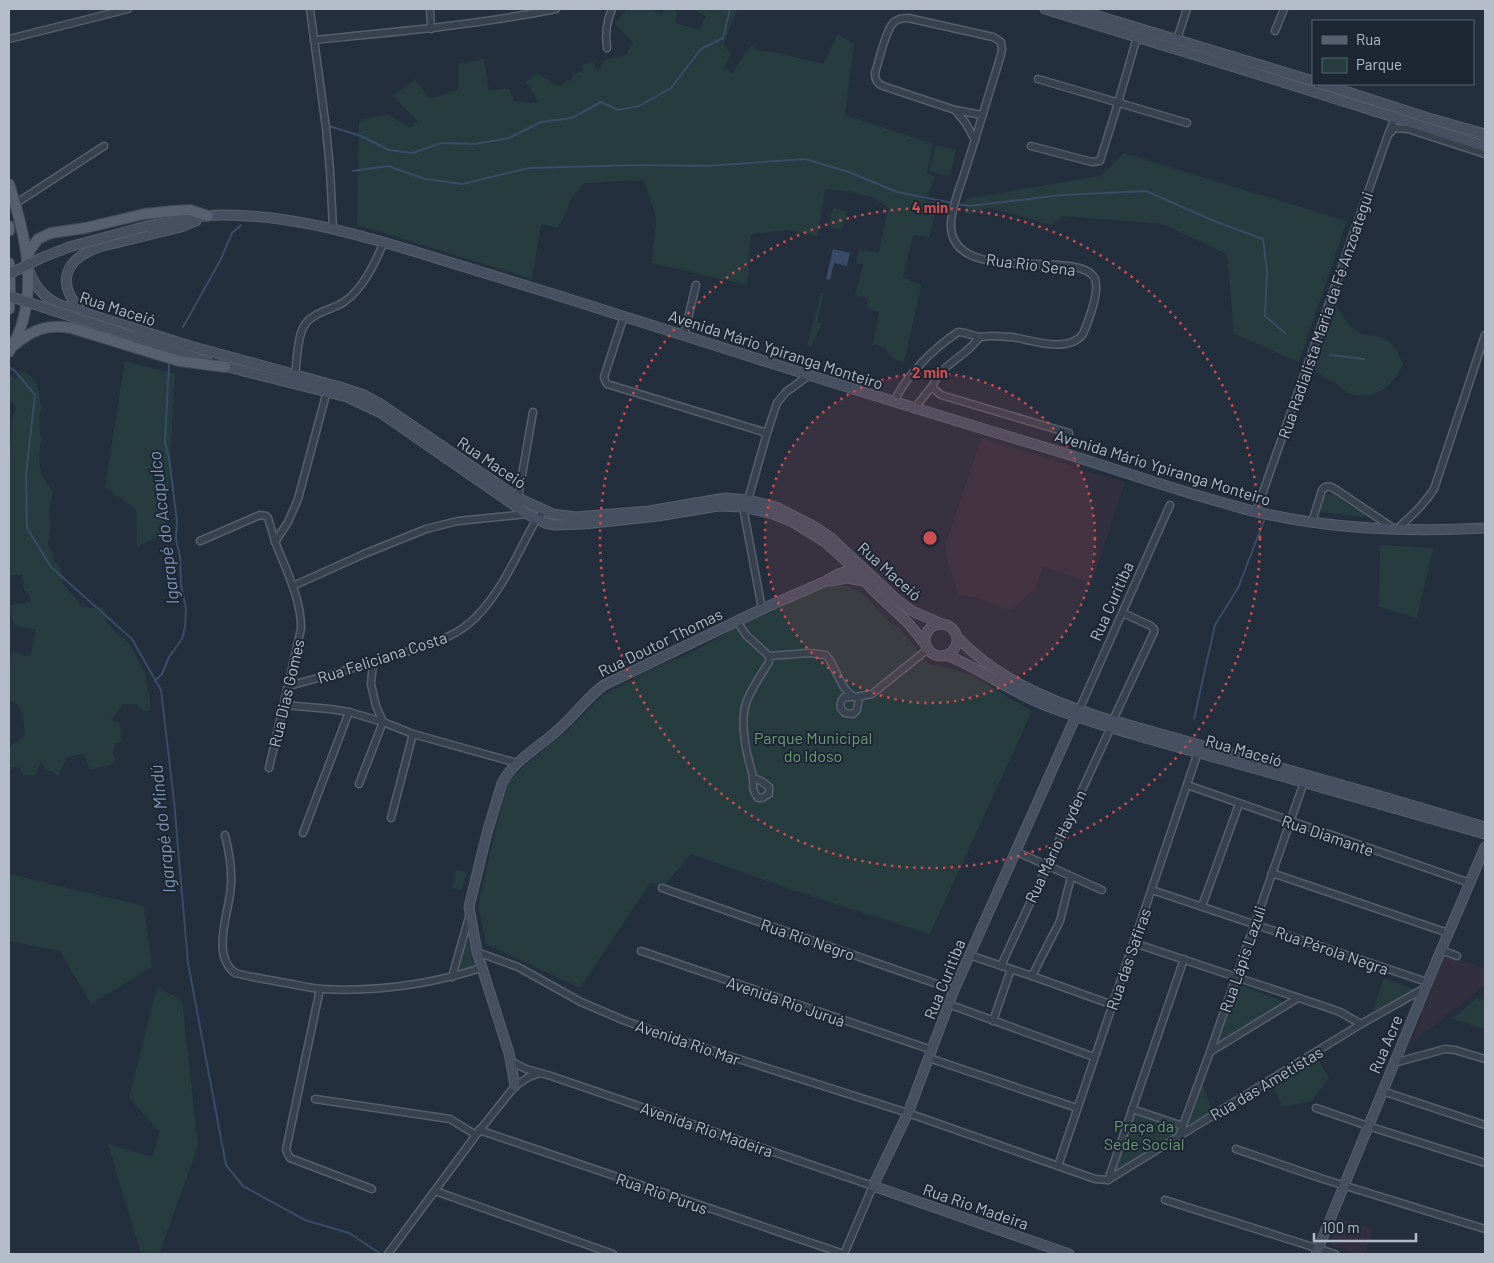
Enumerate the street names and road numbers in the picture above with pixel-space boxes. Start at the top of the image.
street label: Rua Radialista Maria da Fé Anzoategui [1274,189,1376,441]
street label: Rua Rio Sena [985,249,1077,279]
street label: Rua Maceió [78,287,158,329]
street label: Avenida Mário Ypiranga Monteiro [666,305,886,393]
street label: Avenida Mário Ypiranga Monteiro [1053,425,1273,509]
street label: Rua Maceió [454,432,530,492]
street label: Rua Maceió [854,538,926,604]
street label: Rua Curitiba [1085,558,1137,644]
street label: Rua Doutor Thomas [595,604,725,680]
street label: Rua Feliciana Costa [315,627,449,687]
street label: Rua Dias Gomes [264,637,308,749]
street label: Rua Maceió [1203,730,1285,770]
street label: Rua Mário Hayden [1020,786,1090,906]
street label: Rua Diamante [1280,810,1376,860]
street label: Rua Lápis Lazuli [1215,903,1269,1015]
street label: Rua das Safiras [1102,906,1154,1012]
street label: Rua Rio Negro [759,914,857,964]
street label: Rua Pérola Negra [1273,922,1391,978]
street label: Rua Curitiba [919,936,969,1022]
street label: Avenida Rio Juruá [724,972,848,1030]
street label: Rua Acre [1364,1012,1406,1076]
street label: Avenida Rio Mar [633,1015,743,1069]
street label: Rua das Ametistas [1206,1042,1326,1124]
street label: Avenida Rio Madeira [638,1097,776,1161]
street label: Rua Rio Purus [614,1168,710,1218]
street label: Rua Rio Madeira [921,1179,1031,1233]

